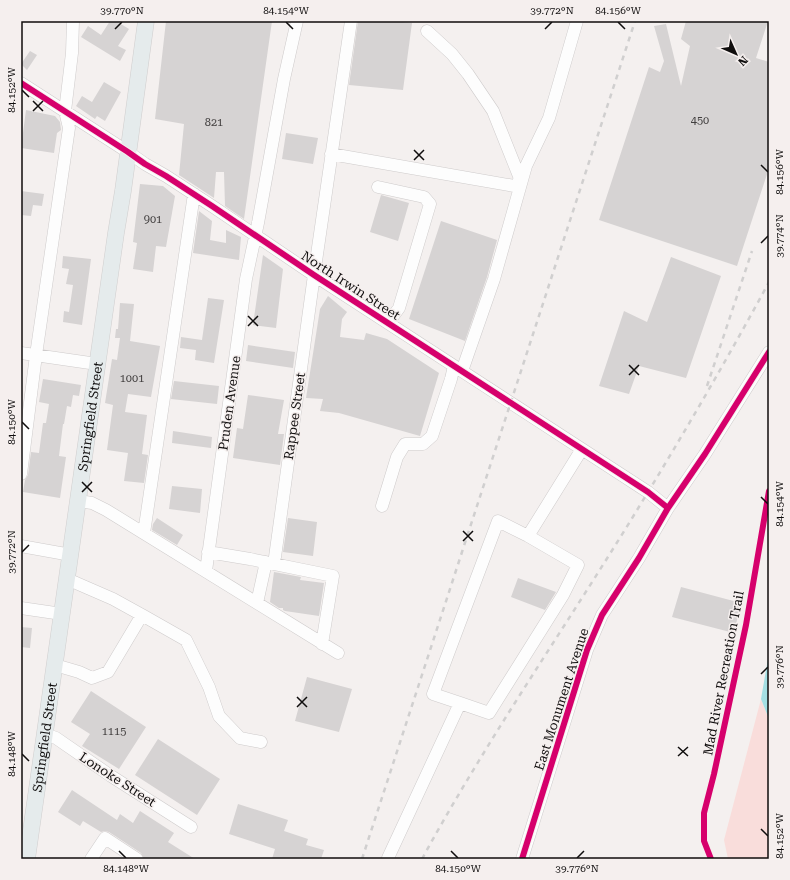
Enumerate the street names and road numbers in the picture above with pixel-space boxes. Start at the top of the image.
street label: North Irwin Street [299,248,403,323]
street label: Pruden Avenue [215,355,244,451]
street label: Springfield Street [75,361,106,472]
street label: Rappee Street [281,371,308,461]
street label: Mad River Recreation Trail [700,590,747,757]
street label: East Monument Avenue [531,626,592,772]
street label: Springfield Street [30,681,60,793]
street label: Lonoke Street [77,749,159,810]

